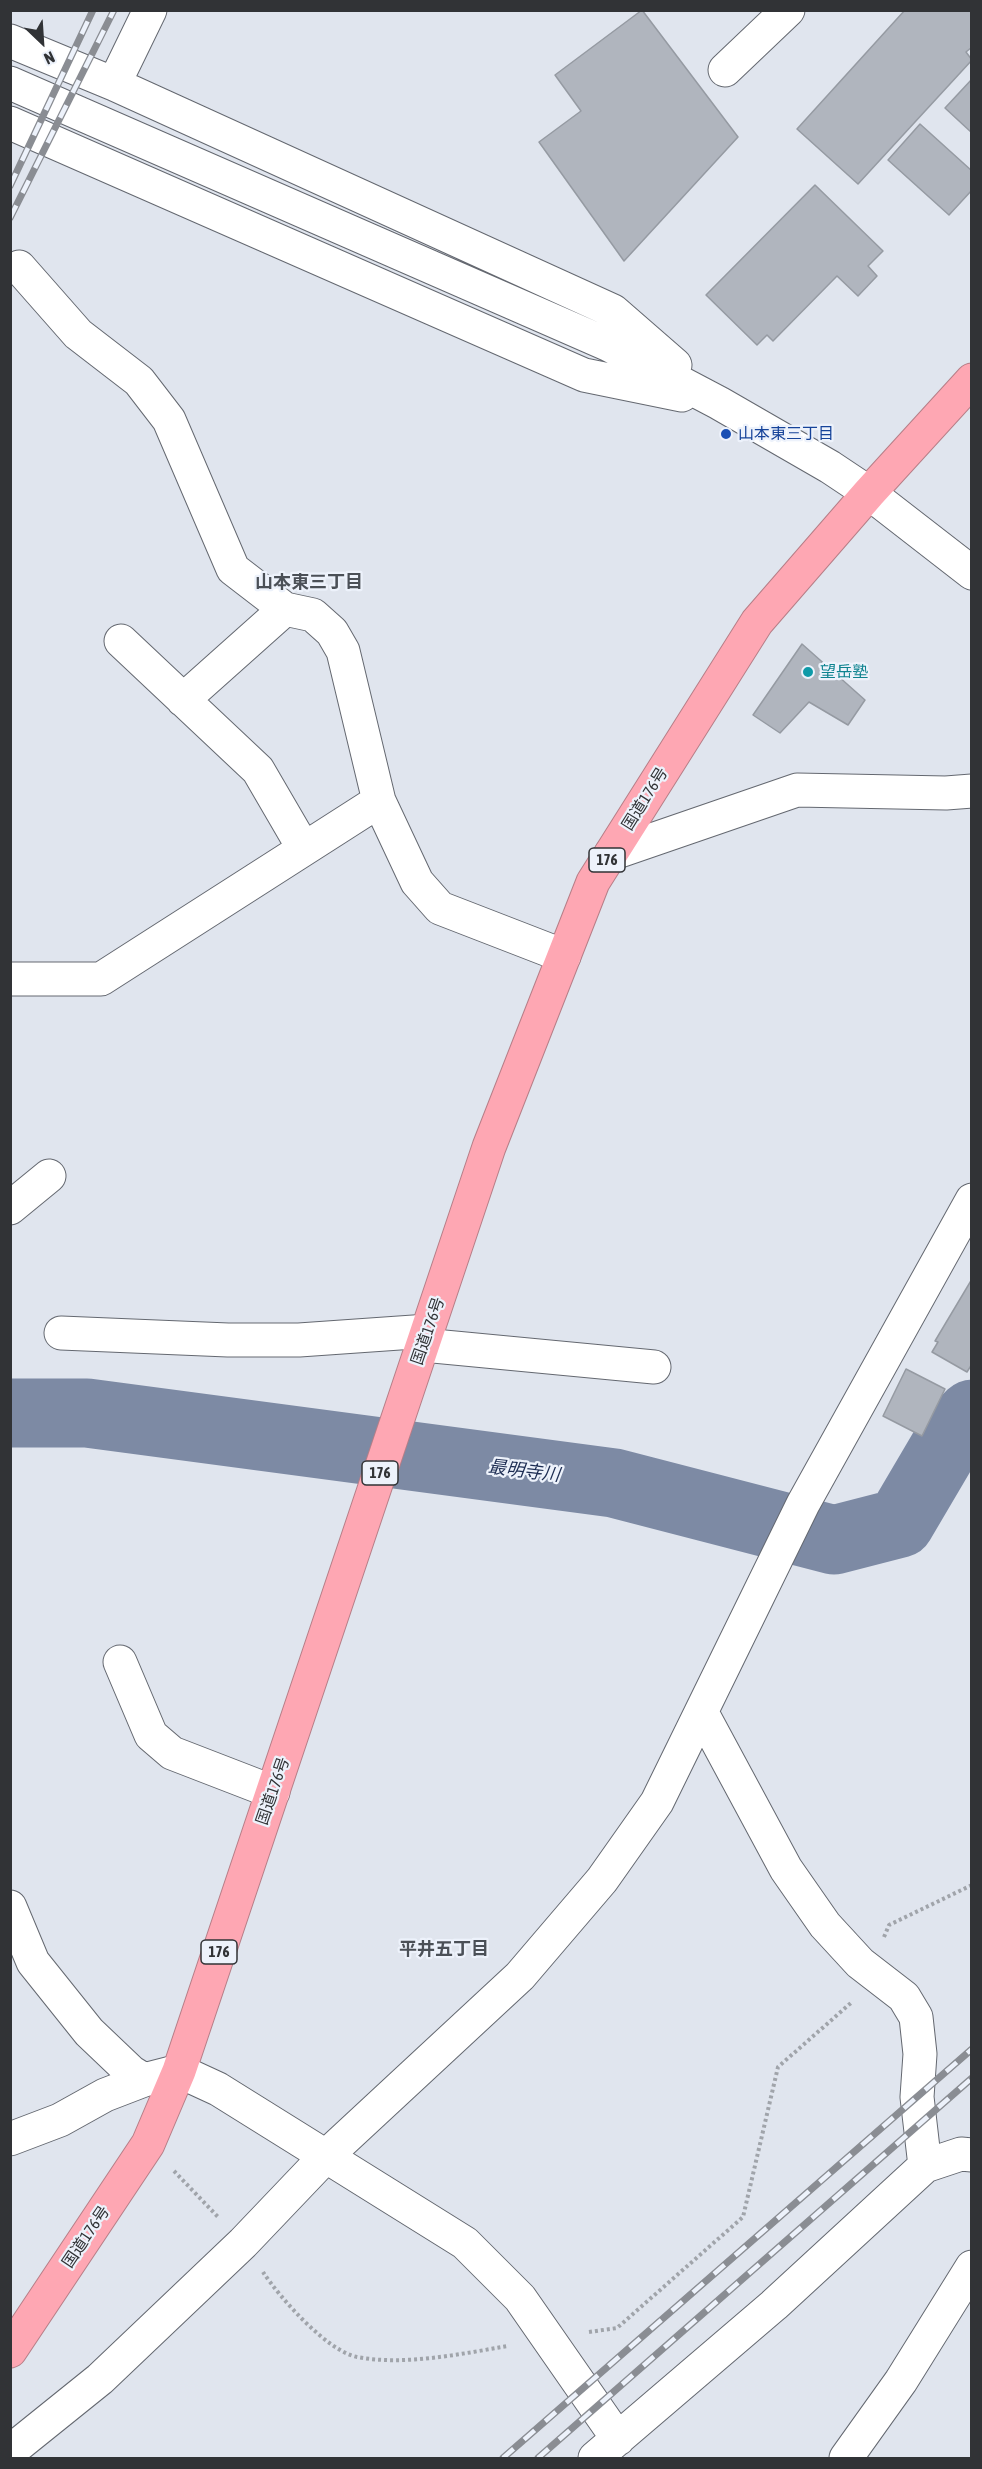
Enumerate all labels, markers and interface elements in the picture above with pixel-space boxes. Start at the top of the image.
north arrow [12,12,72,72]
text: N [42,48,58,68]
place label: 山本東三丁目 [738,424,834,444]
marker: 山本東三丁目 [719,427,733,441]
district label: 山本東三丁目 [255,571,363,593]
place label: 望岳塾 [820,662,868,682]
marker: 望岳塾 [801,665,815,679]
street label: 国道176号 [618,764,672,834]
road number: 176 [589,848,625,872]
street label: 国道176号 [407,1295,449,1367]
water label: 最明寺川 [487,1456,561,1486]
road number: 176 [362,1461,398,1485]
street label: 国道176号 [252,1755,294,1827]
district label: 平井五丁目 [399,1938,489,1960]
road number: 176 [201,1940,237,1964]
street label: 国道176号 [58,2202,114,2272]

